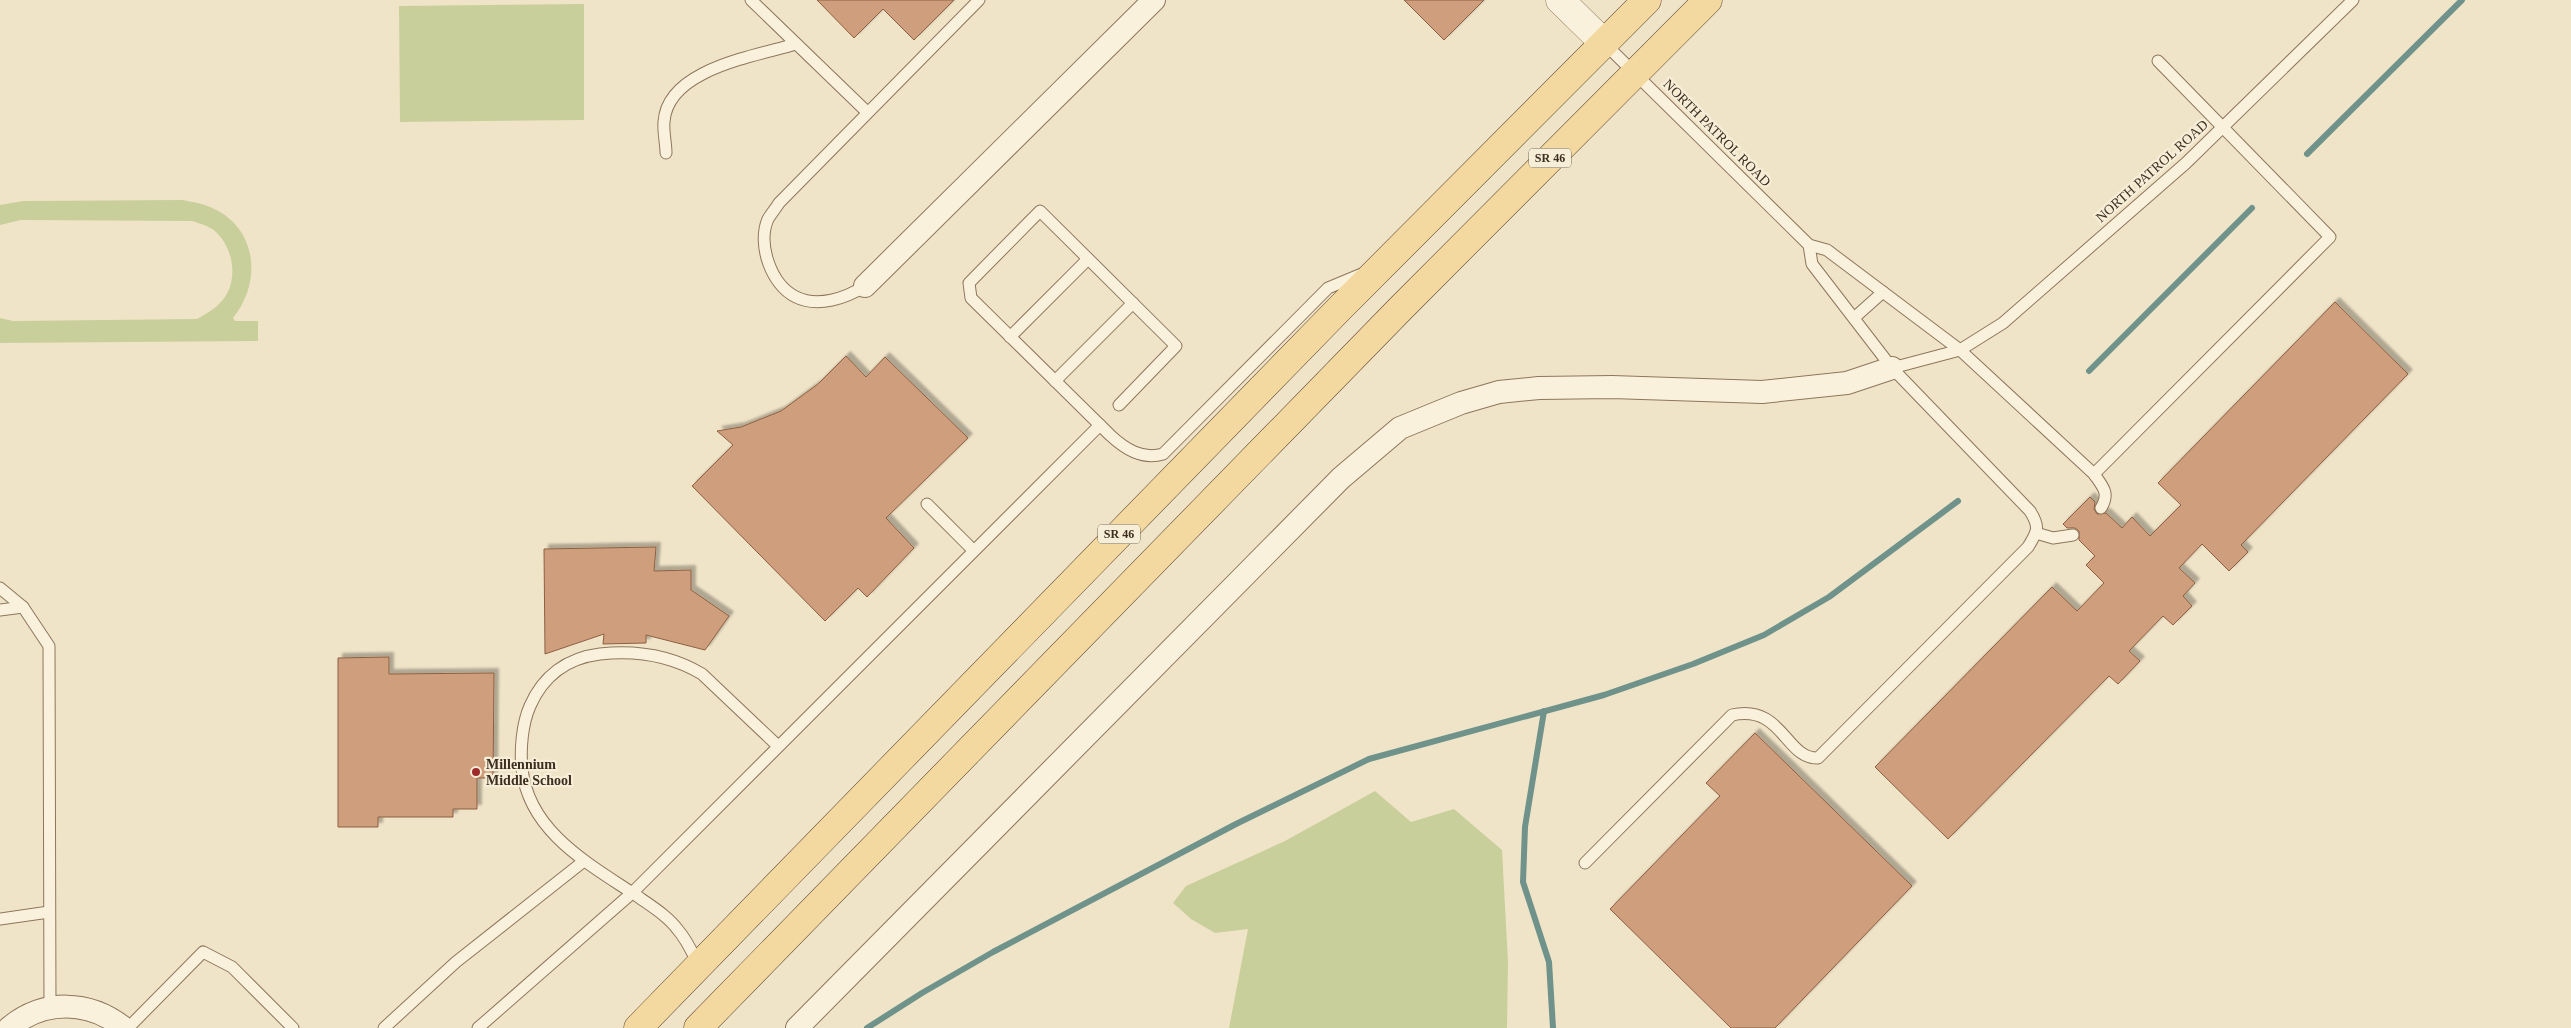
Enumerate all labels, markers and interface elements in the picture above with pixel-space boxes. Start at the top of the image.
street label: NORTH PATROL ROAD [1660,76,1774,190]
street label: NORTH PATROL ROAD [2093,117,2211,225]
road number: SR 46 [1529,148,1571,168]
road number: SR 46 [1098,524,1140,544]
place label: Millennium Middle School [486,757,572,788]
marker: Millennium Middle School [470,766,482,778]

